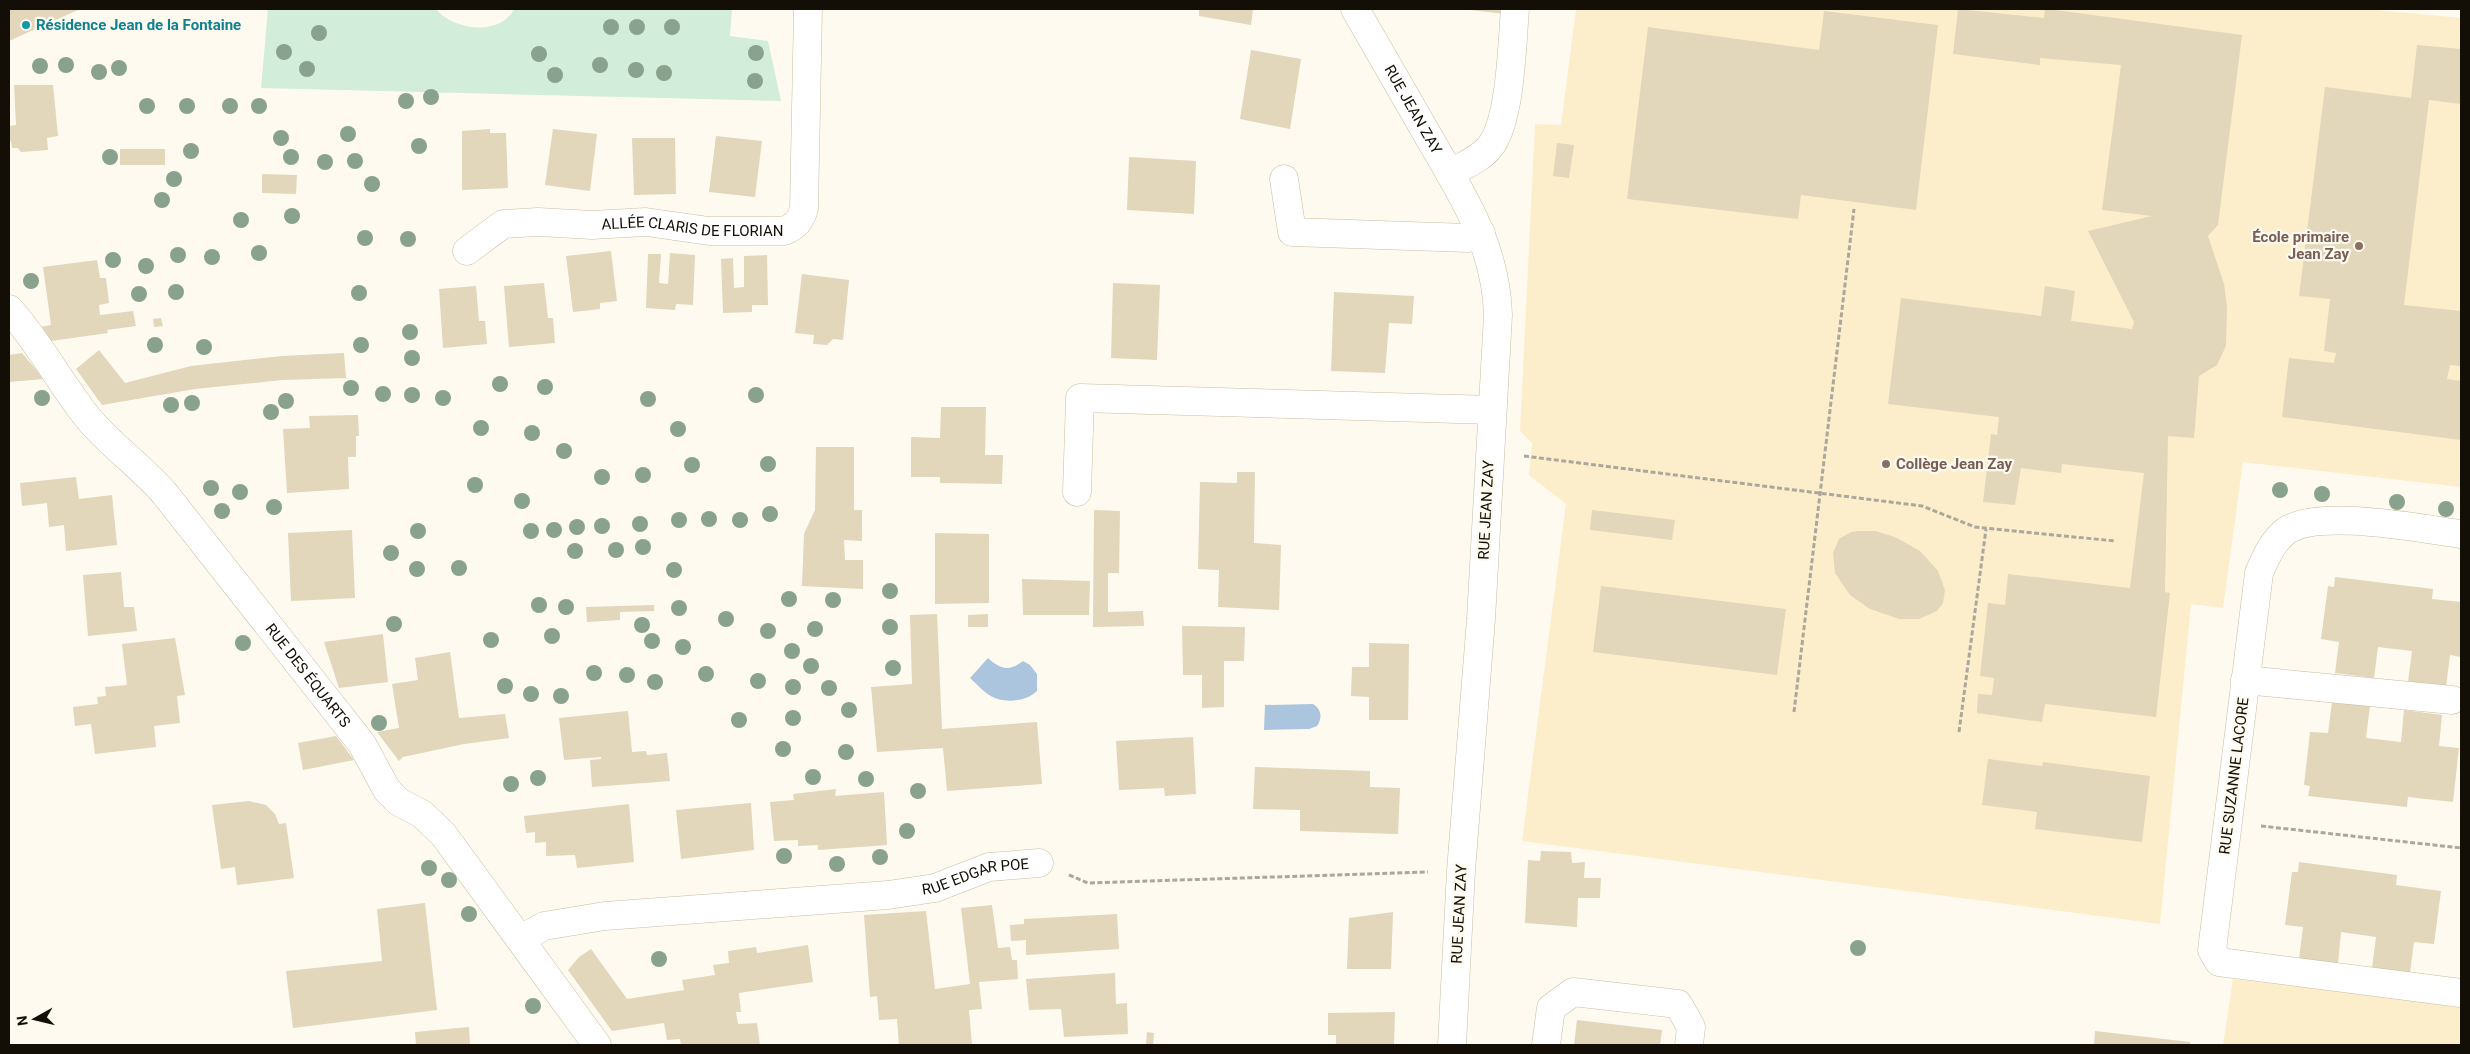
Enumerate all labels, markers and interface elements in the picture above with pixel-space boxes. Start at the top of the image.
place label: Résidence Jean de la Fontaine [36,16,241,34]
marker: Résidence Jean de la Fontaine [20,19,32,31]
street label: RUE JEAN ZAY [1380,62,1446,157]
street label: ALLÉE CLARIS DE FLORIAN [601,213,784,240]
place label: École primaire Jean Zay [2252,228,2349,263]
marker: École primaire Jean Zay [2353,240,2365,252]
place label: Collège Jean Zay [1896,455,2012,473]
marker: Collège Jean Zay [1880,458,1892,470]
street label: RUE JEAN ZAY [1474,460,1498,560]
street label: RUE DES ÉQUARTS [262,620,354,731]
street label: RUE SUZANNE LACORE [2215,696,2253,856]
street label: RUE EDGAR POE [921,855,1030,899]
street label: RUE JEAN ZAY [1447,864,1471,964]
north arrow [10,994,60,1044]
text: N [14,1015,31,1027]

